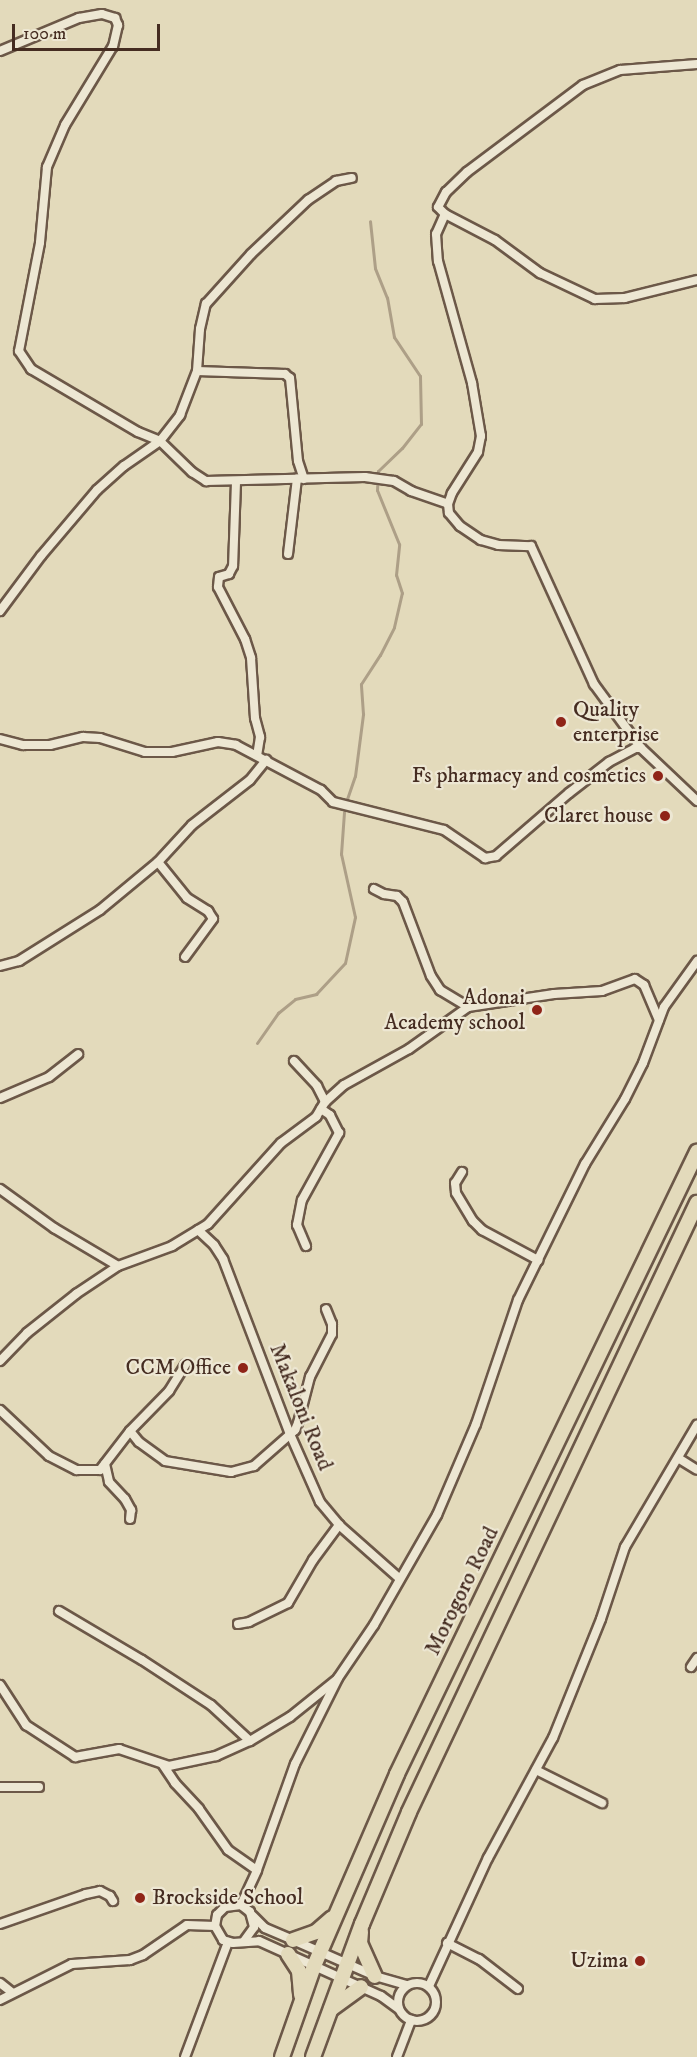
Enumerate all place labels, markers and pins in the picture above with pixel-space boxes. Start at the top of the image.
place label: Quality enterprise [573,696,659,748]
marker: Quality enterprise [554,715,568,729]
place label: Fs pharmacy and cosmetics [412,763,646,789]
marker: Fs pharmacy and cosmetics [651,769,665,783]
place label: Claret house [544,803,653,829]
marker: Claret house [658,809,672,823]
place label: Adonai Academy school [384,984,525,1036]
marker: Adonai Academy school [530,1003,544,1017]
place label: CCM Office [126,1355,231,1381]
marker: CCM Office [236,1361,250,1375]
place label: Brockside School [152,1885,303,1911]
marker: Brockside School [133,1891,147,1905]
place label: Uzima [570,1948,628,1974]
marker: Uzima [633,1954,647,1968]

